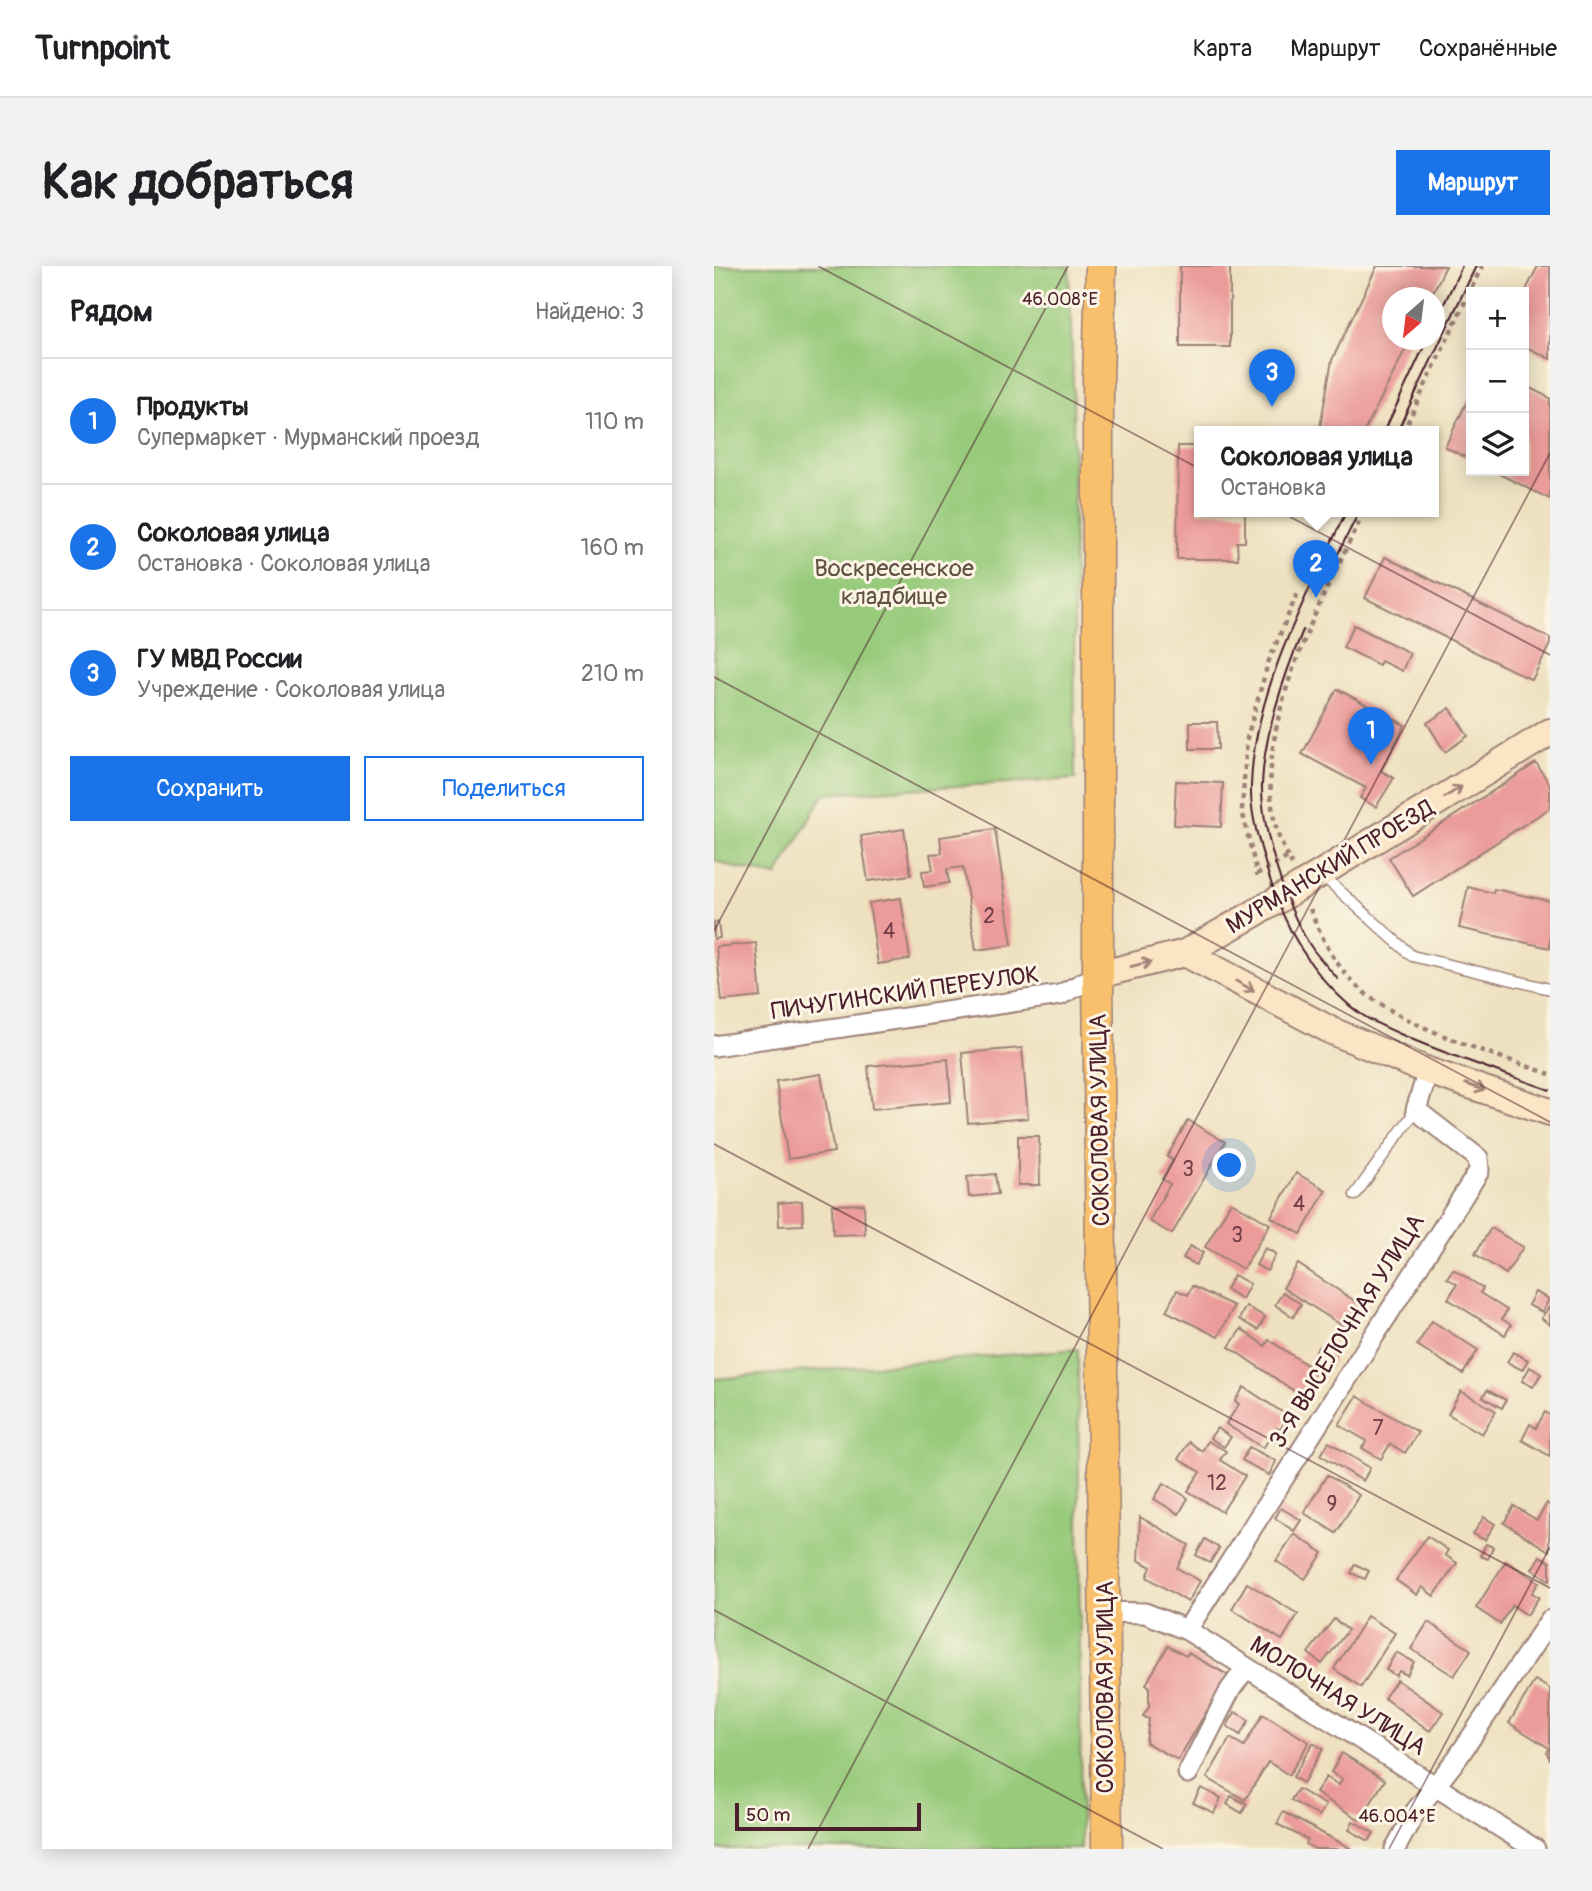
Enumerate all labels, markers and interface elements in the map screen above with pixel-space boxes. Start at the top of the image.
text: Turnpoint [35,28,170,69]
text: Карта [1193,34,1252,63]
text: Маршрут [1290,34,1381,63]
text: Сохранённые [1419,34,1557,63]
button: Маршрут [1396,150,1550,215]
text: Как добраться [42,152,354,213]
north arrow [1382,287,1445,350]
map controls [1466,287,1529,476]
button: + [1466,287,1529,350]
text: 46.008°E [1022,288,1098,311]
text: Рядом [70,293,153,330]
text: Найдено: 3 [535,297,644,326]
pin: 3 [1249,349,1295,407]
button: − [1466,350,1529,413]
text: Продукты [137,391,249,423]
text: 1 [89,407,98,436]
text: 110 m [585,407,644,436]
button: layers [1466,413,1529,476]
text: Супермаркет · Мурманский проезд [137,423,479,452]
popup [1194,426,1439,517]
text: Соколовая улица [1220,441,1413,473]
text: Остановка [1220,473,1326,502]
text: Соколовая улица [137,517,330,549]
text: 2 [87,533,99,562]
text: 160 m [580,533,644,562]
pin: 2 [1293,540,1339,598]
text: Остановка · Соколовая улица [137,549,430,578]
park label: Воскресенское кладбище [814,554,974,611]
text: ГУ МВД России [137,643,302,675]
text: 3 [87,659,99,688]
text: 210 m [581,659,644,688]
text: Учреждение · Соколовая улица [137,675,445,704]
pin: 1 [1348,707,1394,765]
button: Сохранить [70,756,350,821]
button: Поделиться [364,756,644,821]
one-way arrow [1443,785,1463,799]
street label: МУРМАНСКИЙ ПРОЕЗД [1221,793,1440,940]
house number: 2 [983,903,995,930]
house number: 4 [883,918,895,945]
one-way arrow [1129,957,1152,970]
street label: ПИЧУГИНСКИЙ ПЕРЕУЛОК [769,960,1041,1026]
one-way arrow [1234,979,1255,993]
street label: СОКОЛОВАЯ УЛИЦА [1084,1013,1116,1227]
one-way arrow [1464,1082,1486,1094]
your location [1212,1148,1246,1182]
house number: 3 [1182,1156,1194,1183]
house number: 4 [1293,1191,1305,1218]
street label: 3-Я ВЫСЕЛОЧНАЯ УЛИЦА [1263,1209,1431,1453]
house number: 3 [1231,1222,1243,1249]
house number: 7 [1372,1415,1384,1442]
house number: 12 [1207,1470,1227,1497]
house number: 9 [1327,1491,1337,1518]
street label: СОКОЛОВАЯ УЛИЦА [1091,1581,1120,1793]
street label: МОЛОЧНАЯ УЛИЦА [1245,1630,1431,1762]
scale bar [735,1800,920,1832]
text: 50 m [746,1803,790,1827]
text: 46.004°E [1358,1805,1436,1828]

